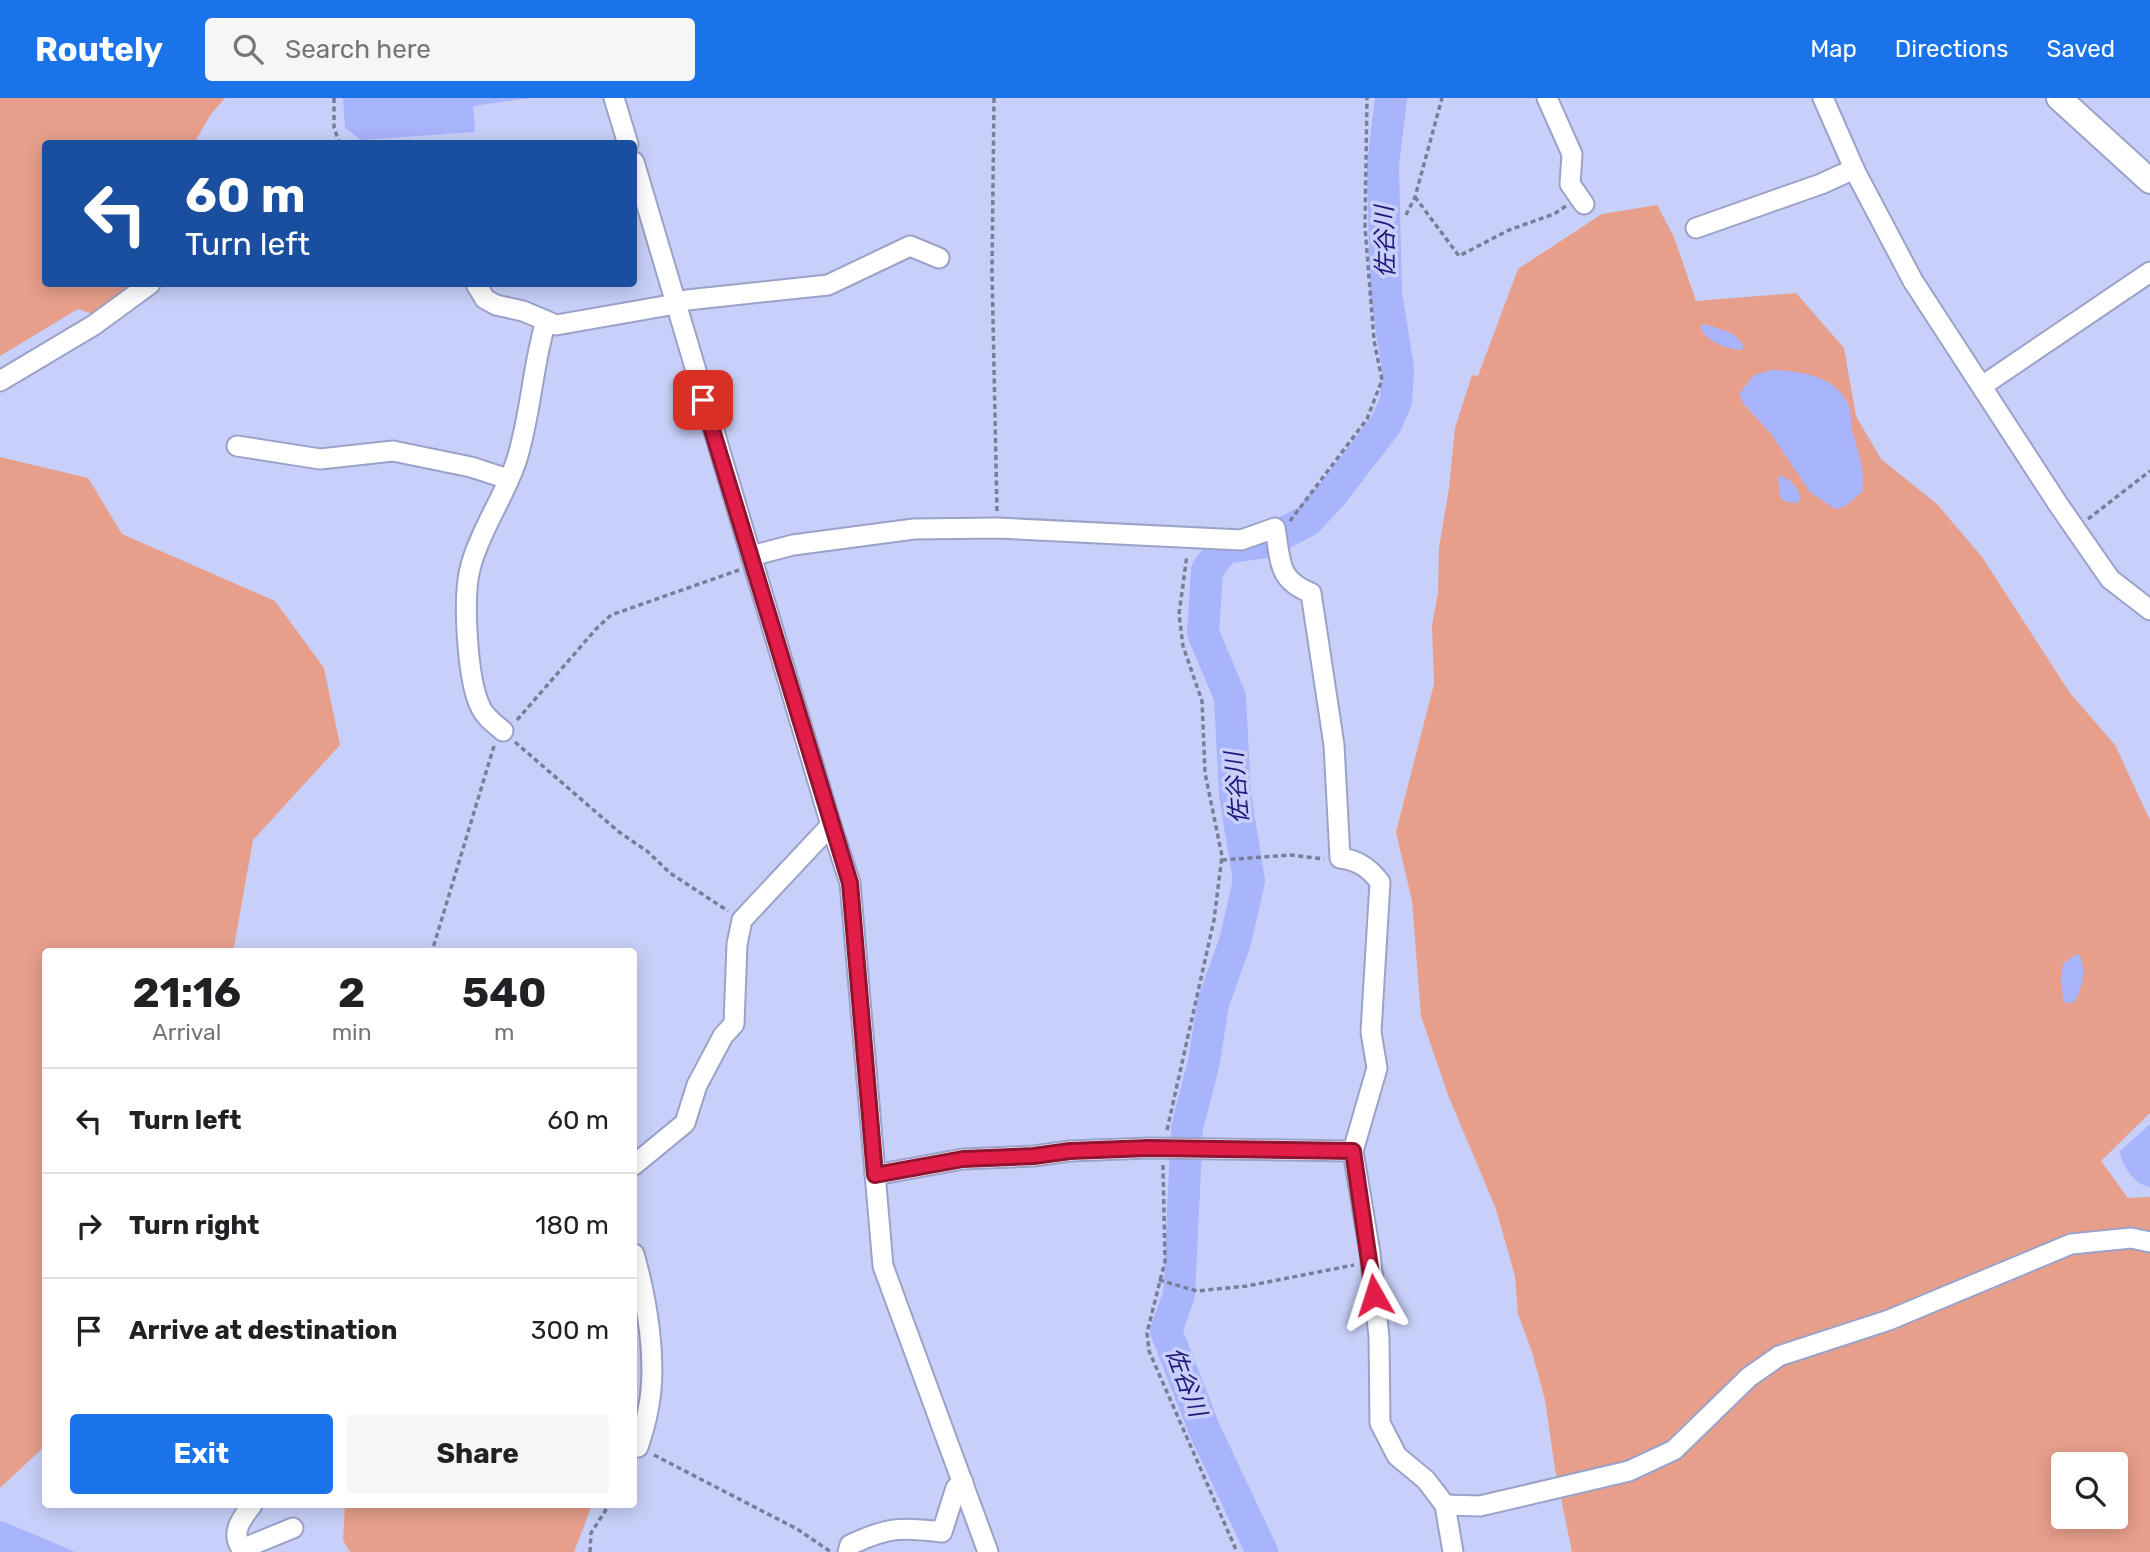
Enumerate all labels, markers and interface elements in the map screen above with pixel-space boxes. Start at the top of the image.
search box [205,18,695,81]
text: Routely [35,30,163,69]
icon: search [229,30,267,68]
text: Search here [285,34,431,65]
text: Map [1810,35,1857,63]
text: Directions [1895,35,2008,63]
text: Saved [2046,35,2115,63]
text: 60 m [185,166,306,224]
icon: left [70,168,161,259]
water label: 佐谷川 [1370,203,1400,278]
text: Turn left [185,225,310,263]
pin [673,370,733,430]
icon: arrive [684,381,722,419]
water label: 佐谷川 [1220,748,1254,825]
text: 21:16 [133,968,241,1018]
text: 2 [338,968,365,1018]
text: 540 [462,968,547,1018]
text: Arrival [152,1018,221,1046]
text: min [332,1018,372,1046]
text: m [494,1018,515,1046]
icon: left [70,1102,108,1140]
text: Turn left [129,1105,241,1136]
text: 60 m [547,1105,609,1136]
icon: right [70,1207,108,1245]
text: Turn right [129,1210,259,1241]
text: 180 m [535,1210,609,1241]
position arrow [1337,1258,1411,1332]
icon: arrive [70,1312,108,1350]
text: Arrive at destination [129,1315,397,1346]
text: 300 m [531,1315,609,1346]
water label: 佐谷川 [1160,1343,1213,1423]
button: Exit [70,1414,333,1494]
button: Share [347,1414,609,1494]
map controls [2051,1452,2128,1529]
button: search [2051,1452,2128,1529]

